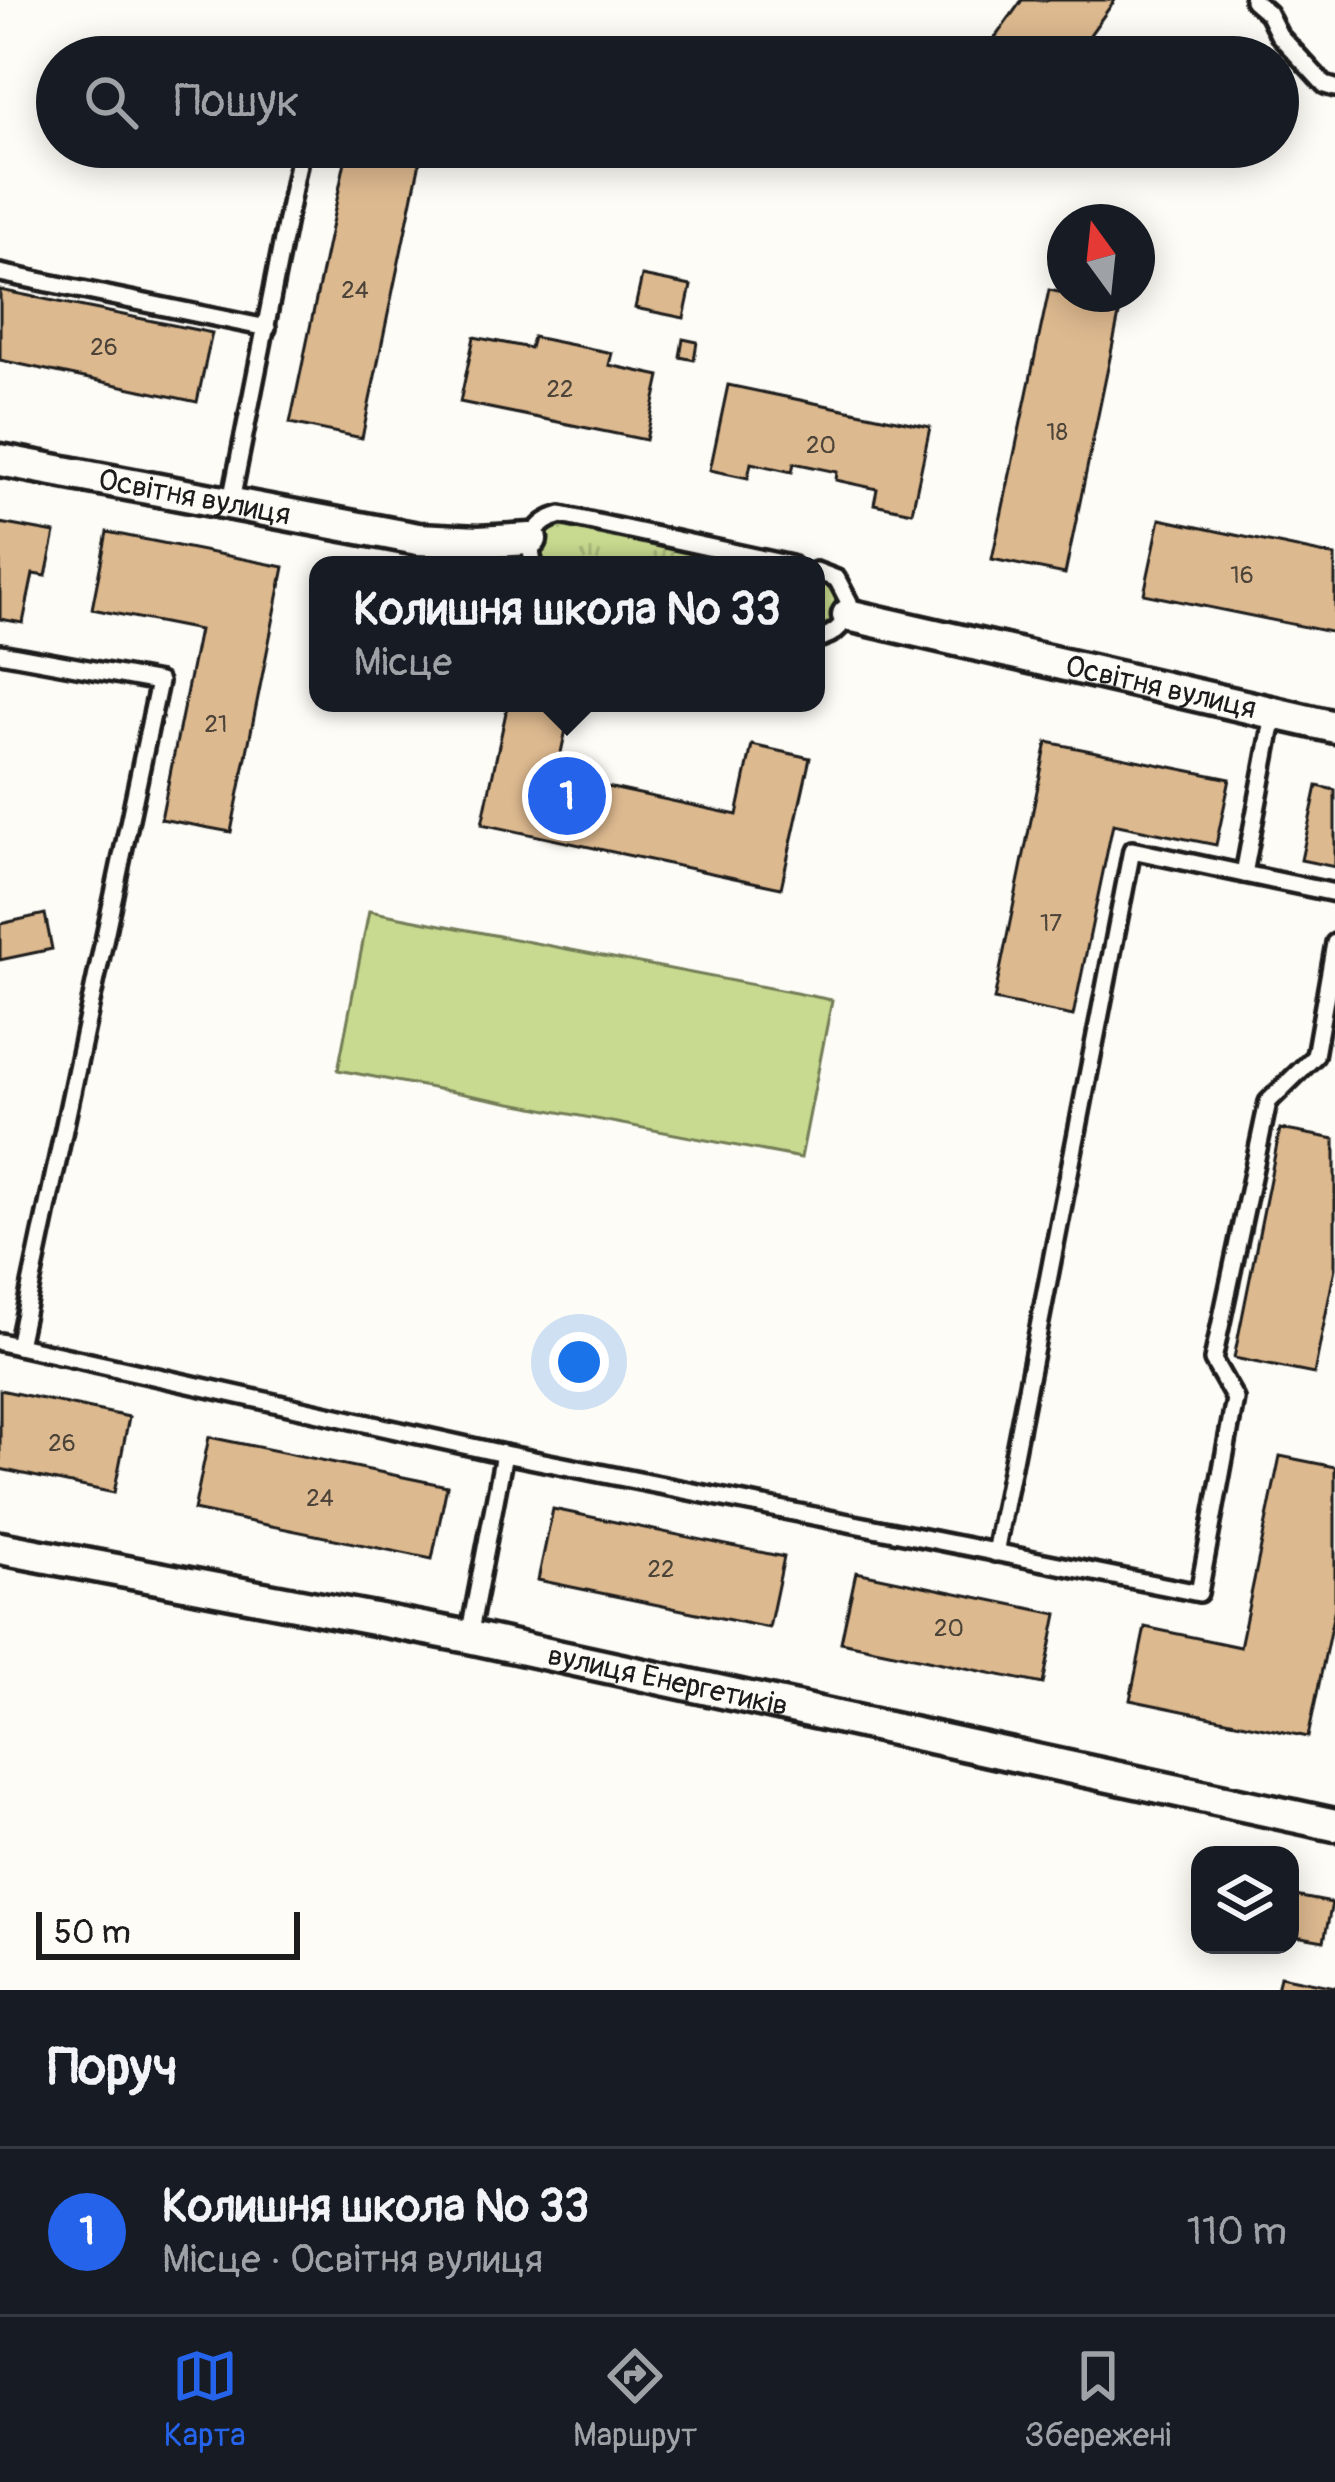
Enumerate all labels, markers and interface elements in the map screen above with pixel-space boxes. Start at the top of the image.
search box [36,36,1299,168]
icon: search [78,69,144,135]
text: Пошук [174,74,299,130]
north arrow [1047,204,1155,312]
house number: 24 [341,276,369,305]
house number: 26 [90,333,118,362]
house number: 22 [547,375,573,404]
house number: 18 [1046,418,1068,447]
house number: 20 [806,431,836,460]
street label: Освітня вулиця [95,461,294,534]
popup [309,556,825,712]
house number: 16 [1230,561,1254,590]
text: Колишня школа № 33 [353,582,781,638]
text: Місце [353,638,452,687]
street label: Освітня вулиця [1062,648,1260,727]
house number: 21 [205,710,227,739]
pin: 1 [528,751,606,841]
house number: 17 [1040,909,1062,938]
your location [549,1332,609,1392]
house number: 26 [48,1429,76,1458]
house number: 24 [306,1484,334,1513]
house number: 22 [648,1555,674,1584]
house number: 20 [934,1614,964,1643]
street label: вулиця Енергетиків [544,1637,791,1725]
map controls [1191,1846,1299,1954]
button: layers [1191,1846,1299,1954]
scale bar [36,1906,300,1959]
text: 50 m [54,1912,131,1953]
text: Поруч [48,2036,178,2100]
text: Колишня школа № 33 [162,2179,589,2235]
text: 1 [79,2207,95,2256]
text: 110 m [1187,2207,1287,2256]
text: Місце · Освітня вулиця [162,2235,543,2284]
tab: Карта [164,2343,246,2456]
tab: Маршрут [573,2343,697,2456]
tab: Збережені [1025,2343,1171,2456]

